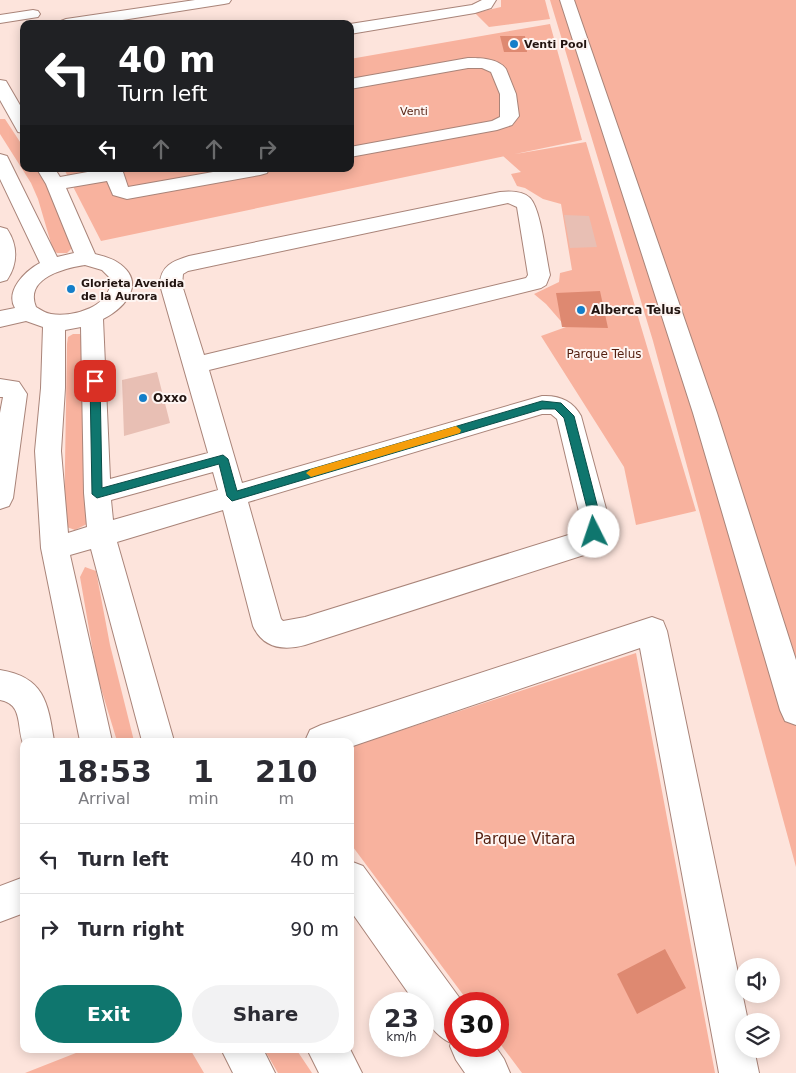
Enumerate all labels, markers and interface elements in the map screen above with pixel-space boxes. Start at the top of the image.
marker: Venti Pool [508,38,520,50]
place label: Venti Pool [524,38,587,51]
icon: left [35,40,100,105]
text: 40 m [118,40,215,80]
text: Turn left [118,81,207,106]
park label: Venti [400,105,428,118]
icon: left [94,135,122,163]
icon: ahead [147,135,175,163]
icon: ahead [200,135,228,163]
icon: right [253,135,281,163]
place label: Glorieta Avenida de la Aurora [81,277,184,303]
marker: Glorieta Avenida de la Aurora [65,283,77,295]
place label: Alberca Telus [591,303,681,317]
marker: Alberca Telus [575,304,587,316]
park label: Parque Telus [566,347,642,361]
pin [74,360,116,402]
icon: arrive [81,367,109,395]
place label: Oxxo [153,391,187,405]
marker: Oxxo [137,392,149,404]
position arrow [567,505,619,557]
text: 18:53 [56,754,152,789]
text: 1 [193,754,214,789]
text: 210 [255,754,318,789]
text: Arrival [78,789,130,808]
text: min [188,789,219,808]
text: m [278,789,294,808]
park label: Parque Vitara [474,830,576,848]
icon: left [35,845,63,873]
text: Turn left [78,848,169,870]
text: 40 m [290,848,339,870]
icon: right [35,915,63,943]
text: Turn right [78,918,184,940]
text: 90 m [290,918,339,940]
map controls [735,958,780,1058]
button: sound [735,958,780,1003]
button: Exit [35,985,182,1043]
button: Share [192,985,339,1043]
speed limit sign: 30 [444,992,509,1057]
text: 23 [384,1004,419,1033]
button: layers [735,1013,780,1058]
text: km/h [386,1030,417,1044]

